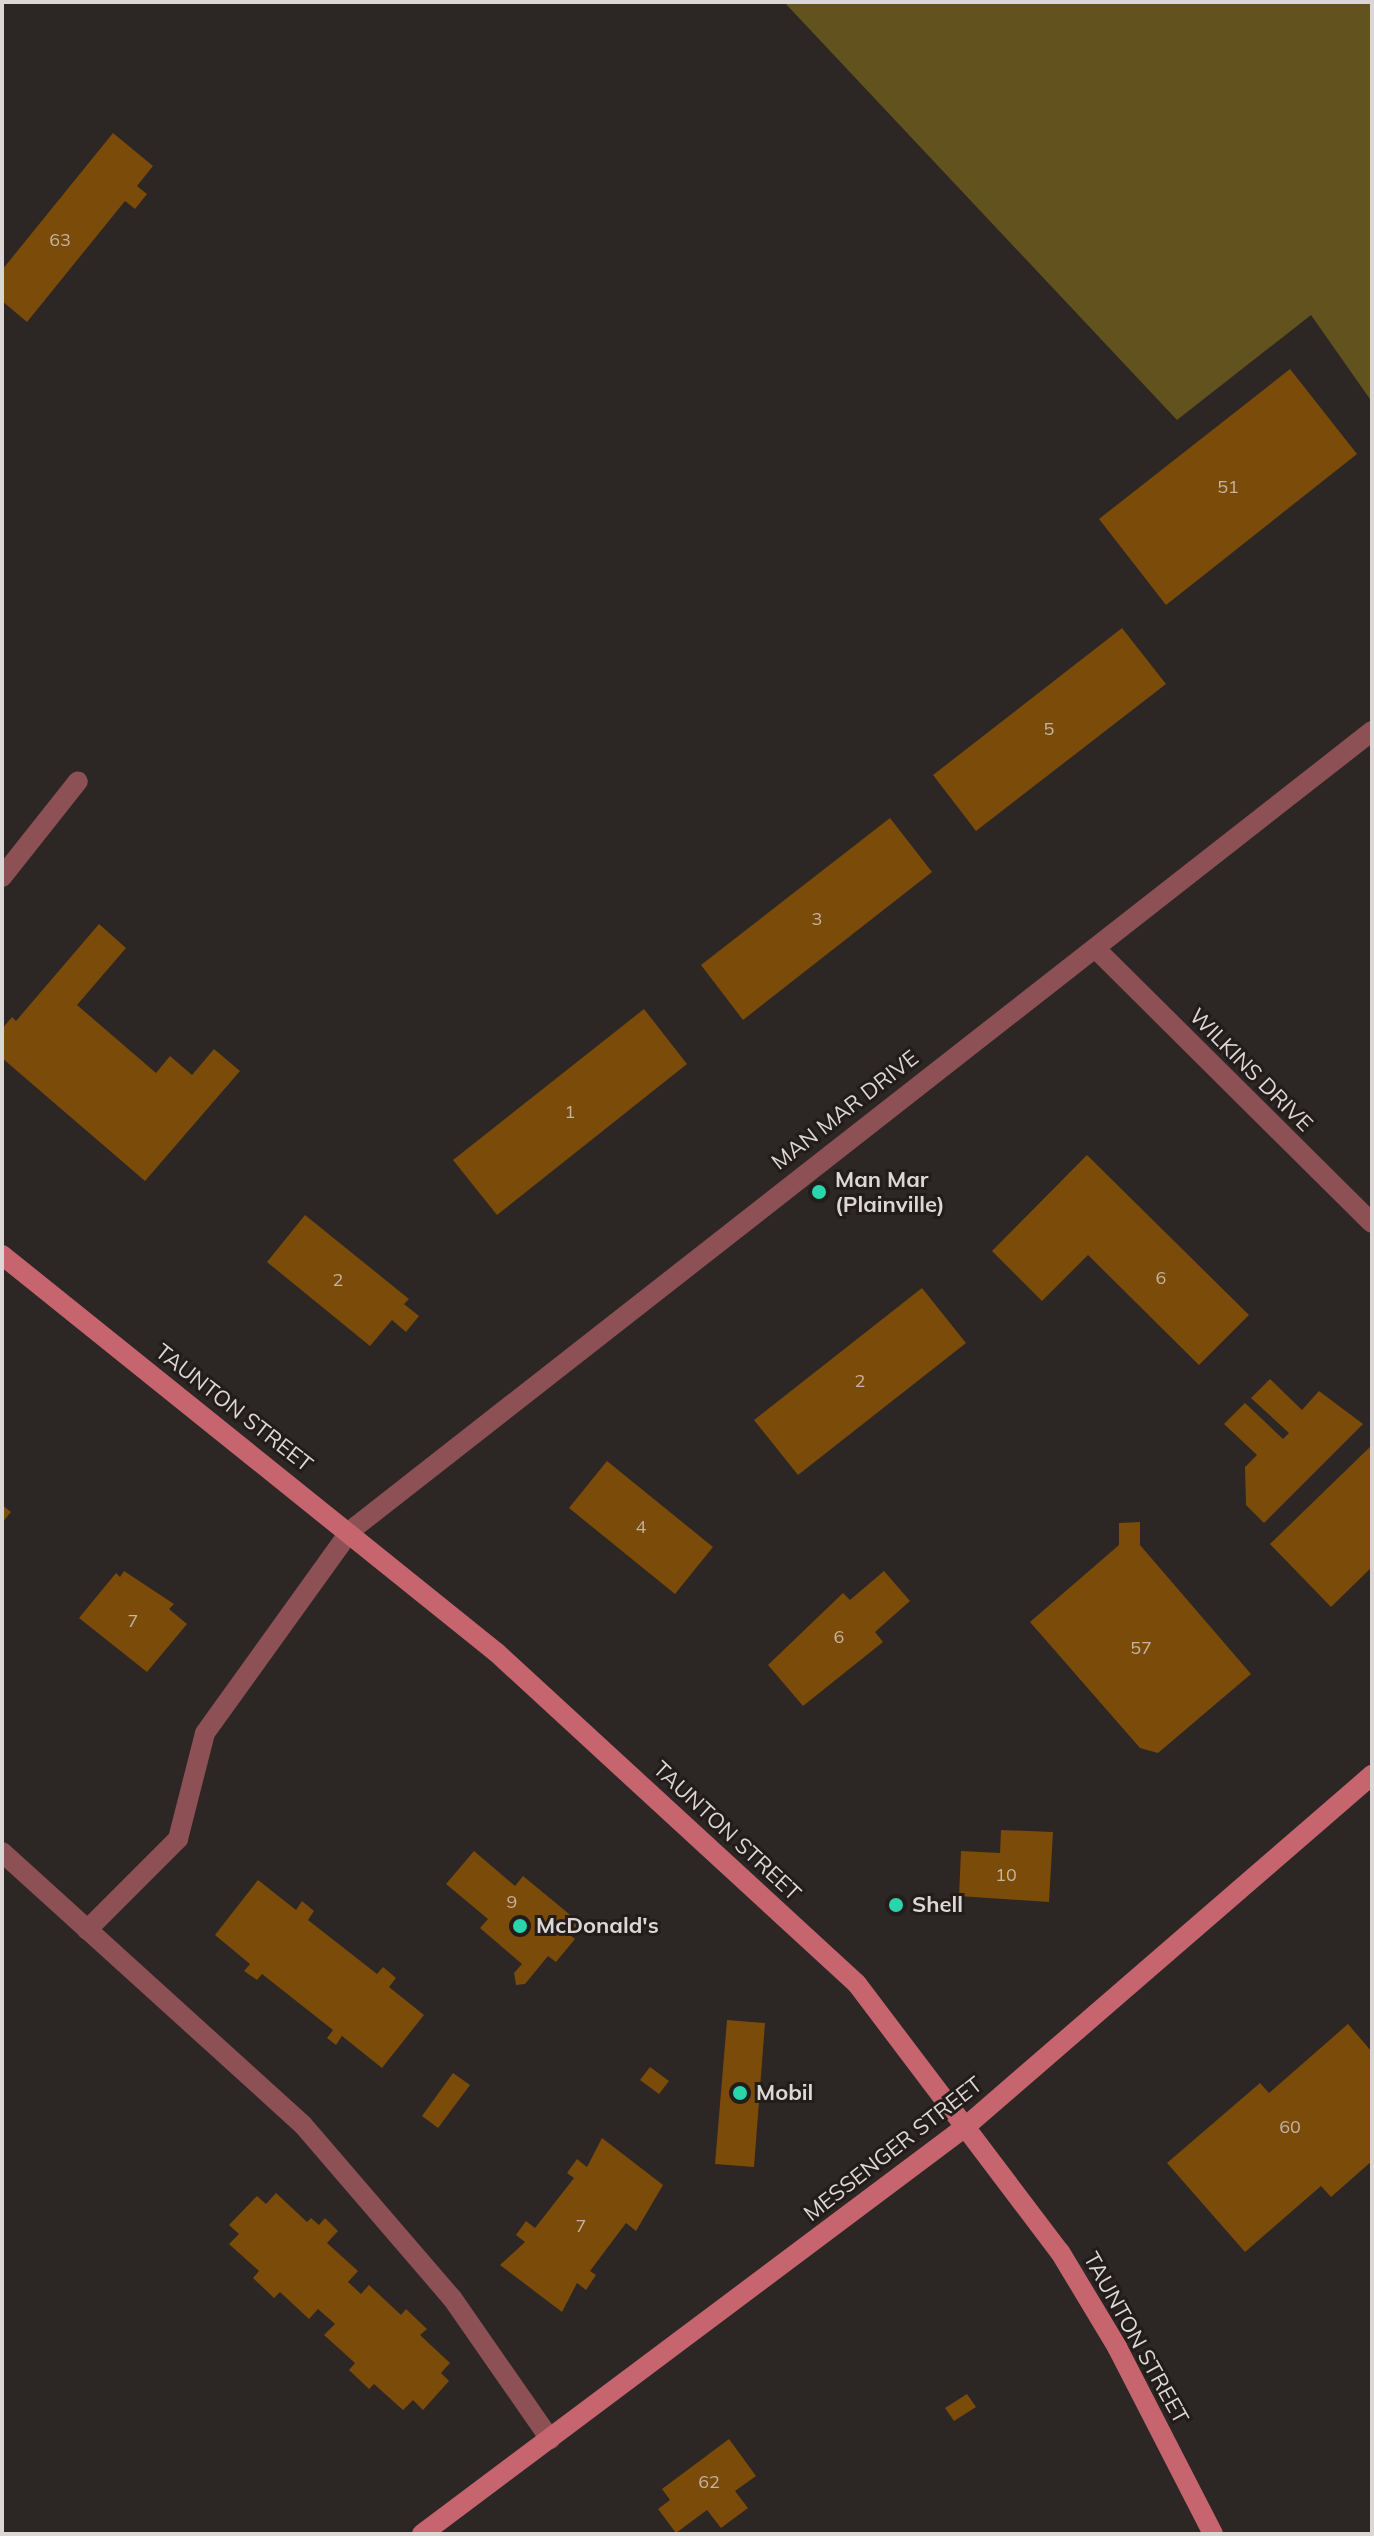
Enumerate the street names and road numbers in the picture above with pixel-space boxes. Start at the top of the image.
street label: WILKINS DRIVE [1184,1003,1318,1137]
street label: MAN MAR DRIVE [766,1045,924,1175]
street label: TAUNTON STREET [150,1338,318,1478]
street label: TAUNTON STREET [648,1756,806,1906]
street label: MESSENGER STREET [799,2071,987,2227]
street label: TAUNTON STREET [1078,2247,1194,2429]

